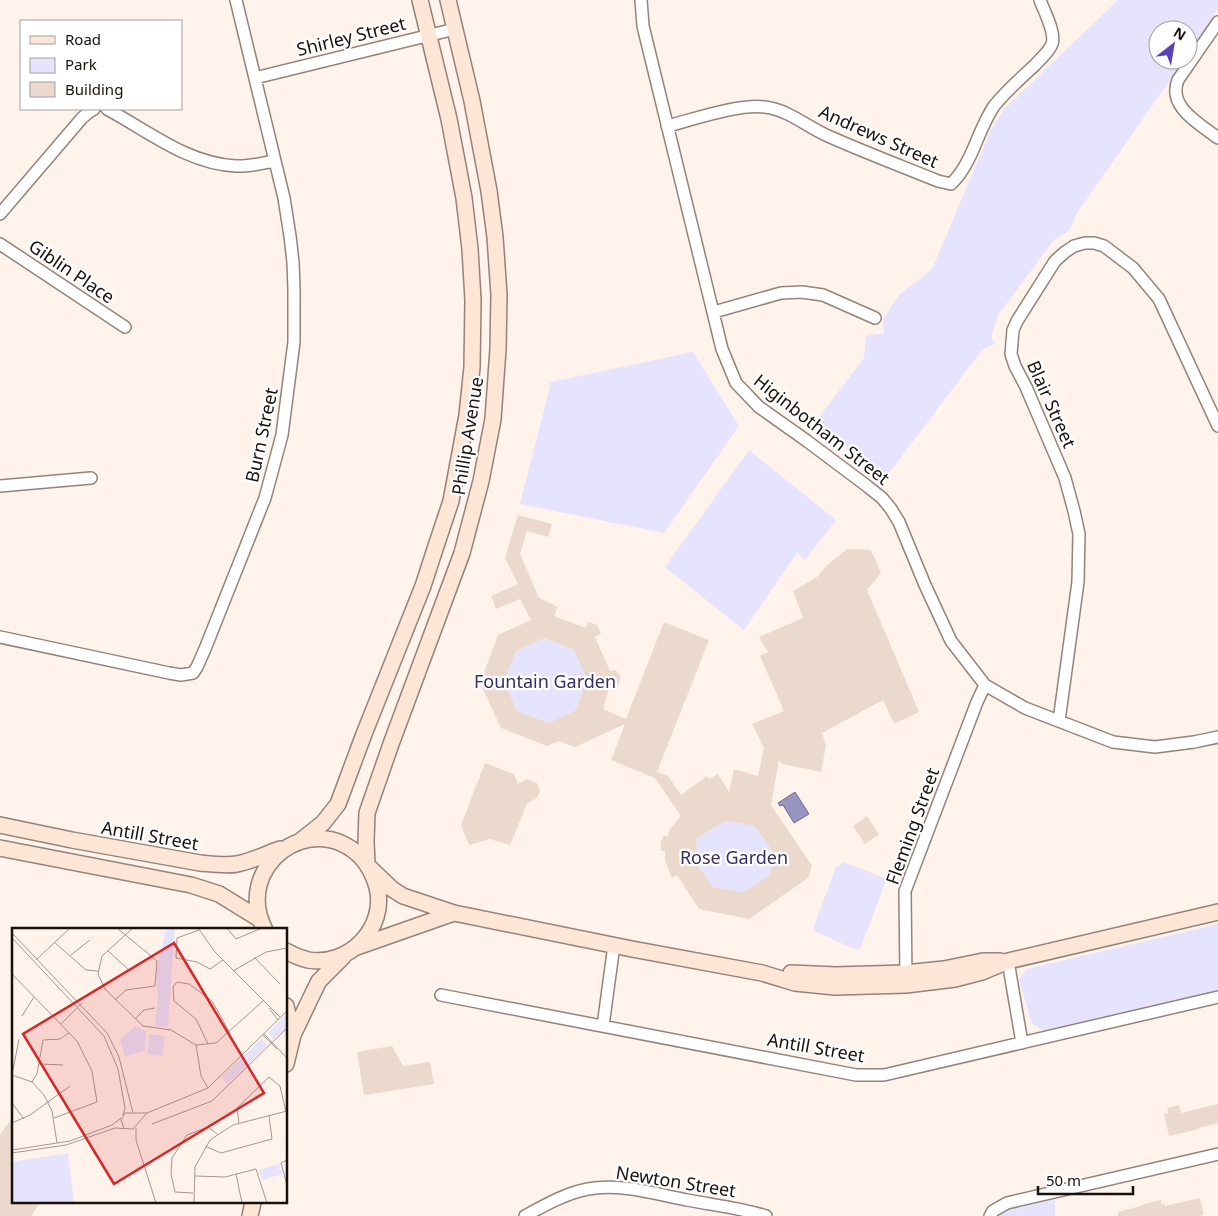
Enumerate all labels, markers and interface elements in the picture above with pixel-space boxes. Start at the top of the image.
street label: Shirley Street [294,11,409,61]
legend [20,20,182,110]
north arrow [1148,20,1198,70]
text: N [1170,22,1190,45]
text: Road [65,29,101,49]
text: Park [65,54,97,74]
text: Building [65,79,123,99]
street label: Andrews Street [816,99,943,173]
street label: Giblin Place [25,234,119,308]
street label: Blair Street [1022,356,1082,452]
street label: Higinbotham Street [749,368,895,490]
street label: Phillip Avenue [446,375,488,497]
street label: Burn Street [239,385,283,485]
park label: Fountain Garden [474,669,616,693]
street label: Fleming Street [880,764,944,888]
street label: Antill Street [100,815,201,855]
park label: Rose Garden [680,845,788,869]
inset map [12,928,288,1204]
street label: Antill Street [766,1027,867,1067]
street label: Newton Street [614,1160,738,1202]
scale bar [1038,1164,1133,1196]
text: 50 m [1046,1170,1081,1190]

